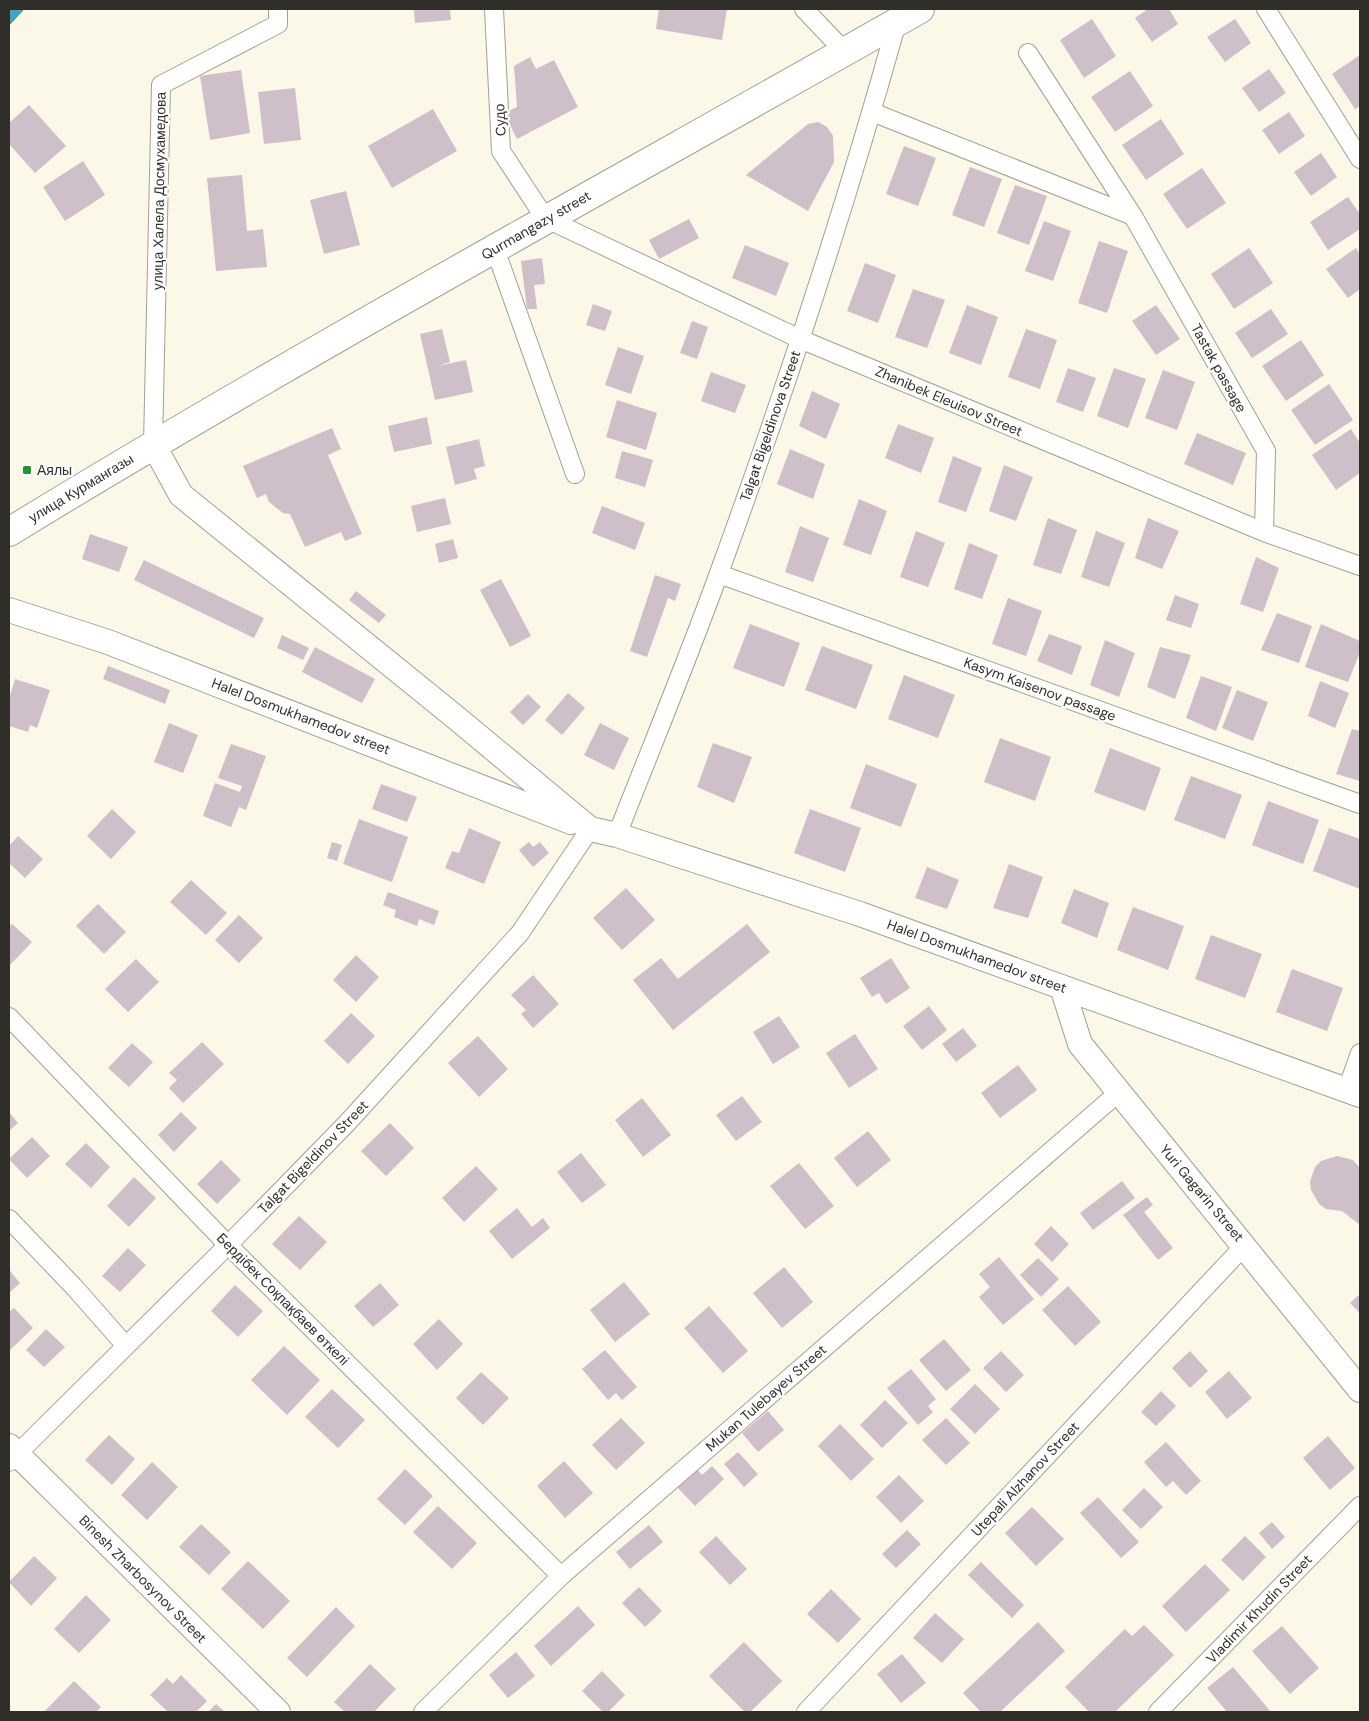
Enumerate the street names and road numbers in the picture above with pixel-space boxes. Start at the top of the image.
street label: улица Халела Досмухамедова [148,91,170,290]
street label: Судо [490,103,510,137]
street label: Qurmangazy street [478,186,594,264]
street label: Tastak passage [1187,321,1251,416]
street label: Talgat Bigeldinova Street [736,348,804,504]
street label: Zhanibek Eleuisov Street [873,362,1025,440]
street label: улица Курмангазы [25,450,137,526]
street label: Kasym Kaisenov passage [961,653,1119,725]
street label: Halel Dosmukhamedov street [209,674,393,758]
street label: Halel Dosmukhamedov street [885,915,1069,997]
street label: Talgat Bigeldinov Street [254,1096,372,1218]
street label: Yuri Gagarin Street [1156,1141,1248,1245]
street label: Бердібек Соқпақбаев өткелі [213,1229,353,1369]
street label: Mukan Tulebayev Street [702,1341,830,1455]
street label: Utepali Alzhanov Street [967,1418,1083,1540]
street label: Binesh Zharbosynov Street [75,1511,211,1647]
street label: Vladimir Khudin Street [1202,1551,1316,1667]

